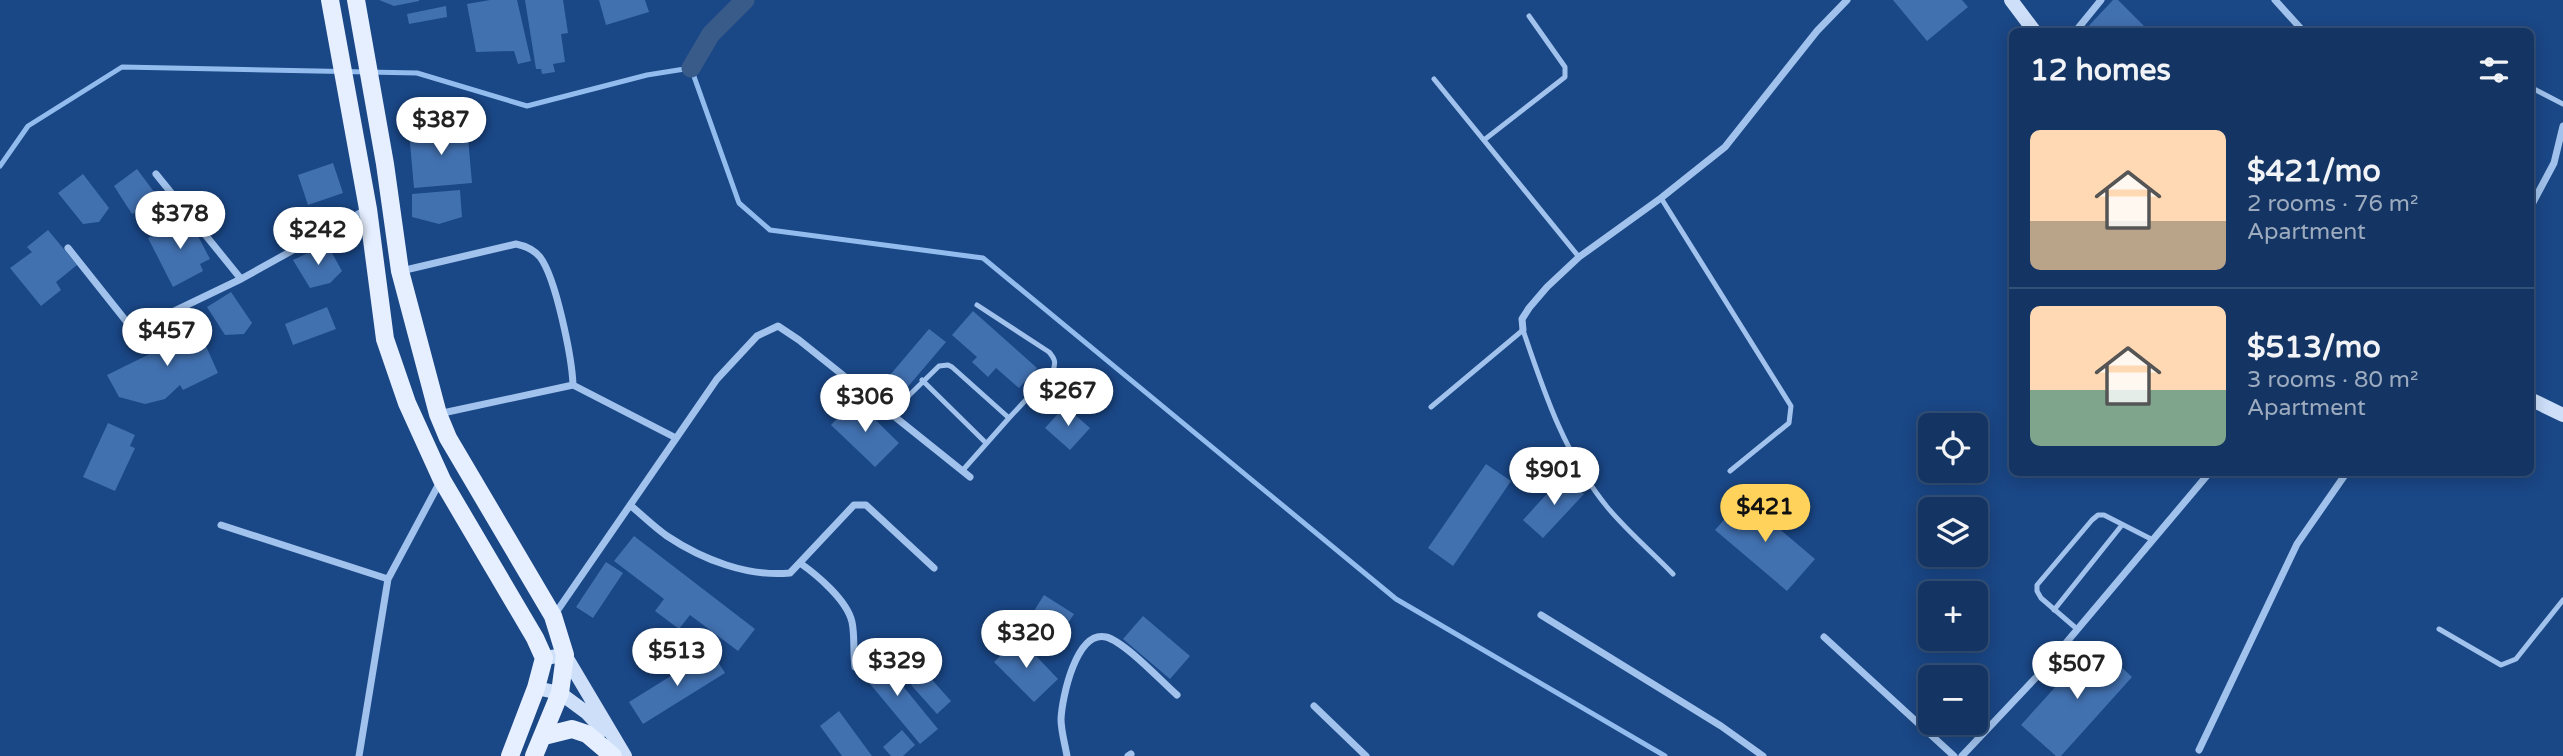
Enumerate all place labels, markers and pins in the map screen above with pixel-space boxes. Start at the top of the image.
pin: $387 [400,97,482,157]
pin: $378 [139,191,221,251]
pin: $242 [277,208,359,267]
pin: $457 [126,308,208,368]
pin: $267 [1027,368,1109,428]
pin: $306 [824,374,906,434]
pin: $901 [1513,448,1595,507]
pin: $421 [1724,484,1806,544]
pin: $320 [985,610,1067,670]
pin: $513 [636,628,718,688]
pin: $329 [856,638,938,698]
pin: $507 [2036,642,2118,701]

